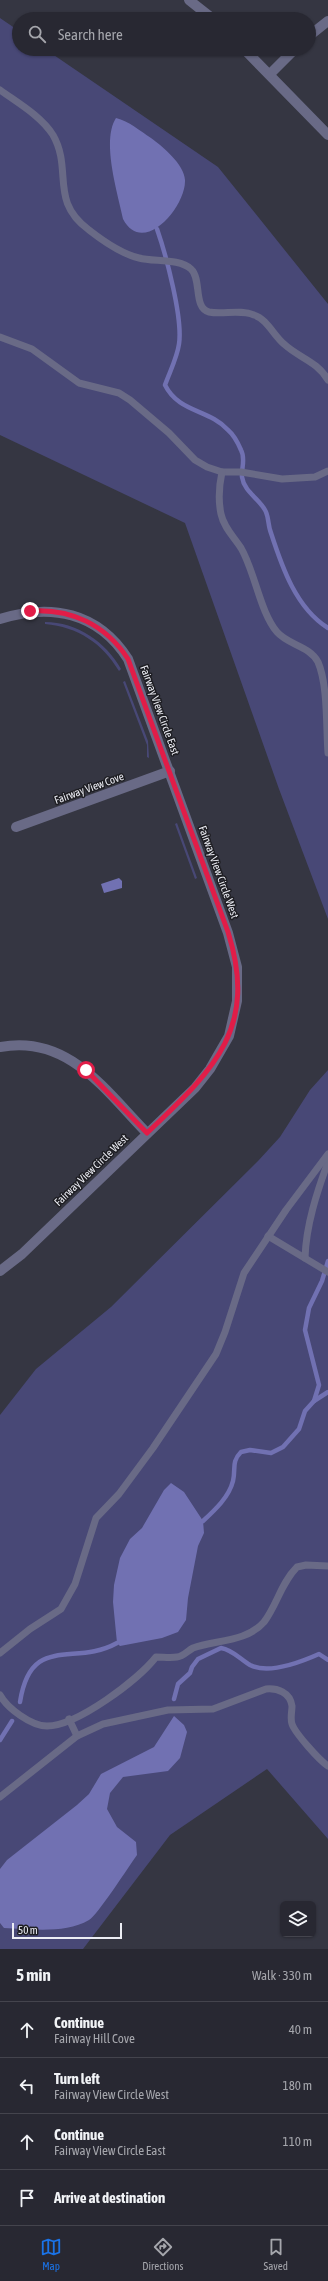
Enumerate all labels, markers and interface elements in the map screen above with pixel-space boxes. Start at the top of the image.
search box [12,12,316,56]
icon: search [26,23,48,45]
text: Search here [58,26,123,43]
route end [21,602,39,620]
street label: Fairway View Circle East [138,664,182,756]
street label: Fairway View Cove [53,770,125,806]
street label: Fairway View Circle West [197,824,241,920]
route start [77,1061,95,1079]
street label: Fairway View Circle West [52,1132,130,1208]
map controls [280,1901,316,1937]
button: layers [280,1901,316,1937]
scale bar [12,1921,122,1940]
text: 50 m [18,1924,38,1936]
text: 5 min [16,1965,51,1985]
text: Walk · 330 m [252,1968,312,1983]
text: Continue [54,2014,104,2031]
icon: ahead [16,2019,38,2041]
text: 40 m [289,2022,312,2037]
text: Fairway Hill Cove [54,2031,135,2046]
text: Turn left [54,2070,100,2087]
icon: left [16,2075,38,2097]
text: 180 m [283,2078,312,2093]
text: Fairway View Circle West [54,2087,169,2102]
text: Continue [54,2126,104,2143]
icon: ahead [16,2131,38,2153]
text: 110 m [283,2134,312,2149]
text: Fairway View Circle East [54,2143,166,2158]
icon: arrive [16,2187,38,2209]
text: Arrive at destination [54,2189,165,2206]
tab: Map [40,2236,62,2272]
tab: Directions [142,2236,183,2272]
tab: Saved [264,2236,288,2272]

